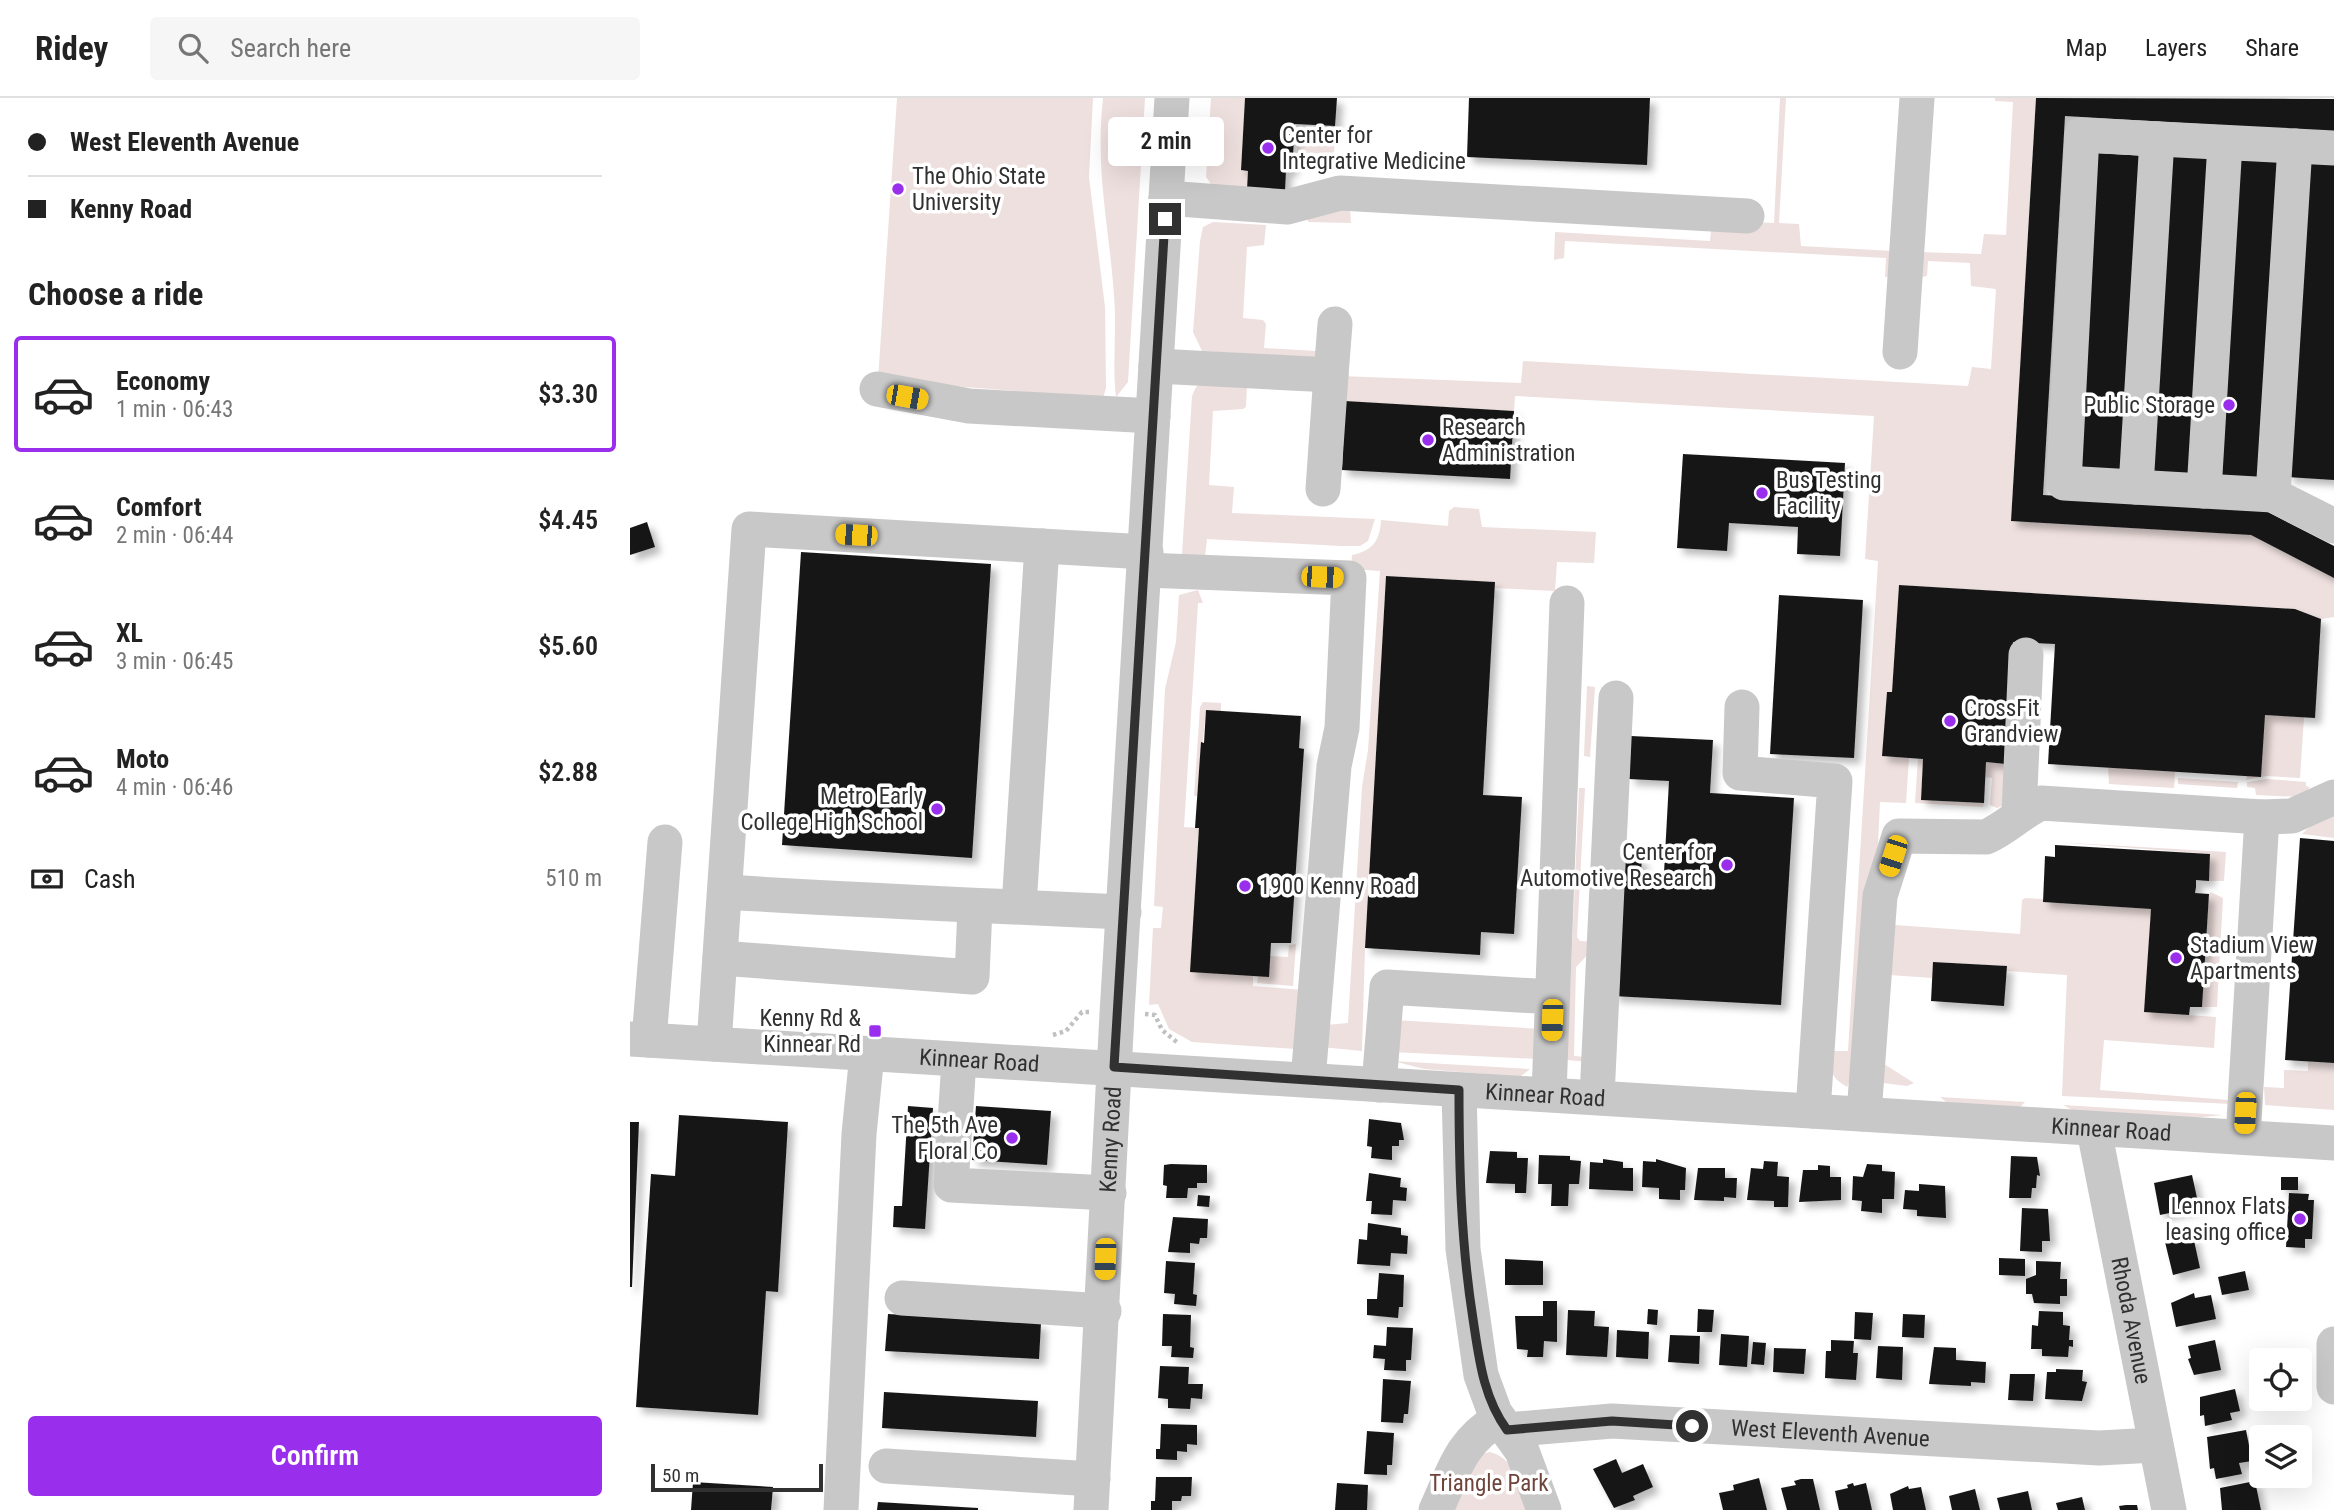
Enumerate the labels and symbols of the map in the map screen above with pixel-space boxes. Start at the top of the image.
callout: 2 min [1107,117,1223,166]
place label: Center for Integrative Medicine [1282,122,1466,175]
marker: Center for Integrative Medicine [1260,140,1276,156]
place label: The Ohio State University [912,163,1046,216]
marker: The Ohio State University [890,181,906,197]
route end [1149,203,1181,235]
car [885,383,930,411]
place label: Public Storage [2084,392,2215,419]
marker: Public Storage [2221,397,2237,413]
place label: Research Administration [1442,414,1575,467]
marker: Research Administration [1420,432,1436,448]
place label: Bus Testing Facility [1776,467,1882,520]
marker: Bus Testing Facility [1754,485,1770,501]
car [835,523,878,547]
car [1301,566,1344,588]
place label: CrossFit Grandview [1964,695,2059,748]
marker: CrossFit Grandview [1942,713,1958,729]
place label: Metro Early College High School [740,783,923,836]
marker: Metro Early College High School [929,801,945,817]
car [1877,833,1910,879]
place label: Center for Automotive Research [1520,839,1713,892]
marker: Center for Automotive Research [1719,857,1735,873]
place label: 1900 Kenny Road [1259,873,1416,900]
marker: 1900 Kenny Road [1237,878,1253,894]
place label: Stadium View Apartments [2190,932,2314,985]
marker: Stadium View Apartments [2168,950,2184,966]
car [1541,999,1564,1041]
place label: Kenny Rd & Kinnear Rd [759,1005,861,1058]
marker: Kenny Rd & Kinnear Rd [867,1023,883,1039]
street label: Kinnear Road [918,1044,1040,1078]
street label: Kinnear Road [1484,1078,1606,1113]
street label: Kenny Road [1095,1086,1127,1193]
car [2234,1091,2257,1135]
place label: The 5th Ave Floral Co [891,1112,998,1165]
street label: Kinnear Road [2050,1113,2172,1147]
marker: The 5th Ave Floral Co [1004,1130,1020,1146]
place label: Lennox Flats leasing office [2165,1193,2286,1246]
marker: Lennox Flats leasing office [2292,1211,2308,1227]
car [1094,1238,1117,1280]
street label: Rhoda Avenue [2105,1255,2157,1386]
route start [1676,1410,1708,1442]
street label: West Eleventh Avenue [1730,1415,1930,1453]
scale bar [651,1461,822,1493]
park label: Triangle Park [1429,1470,1549,1497]

